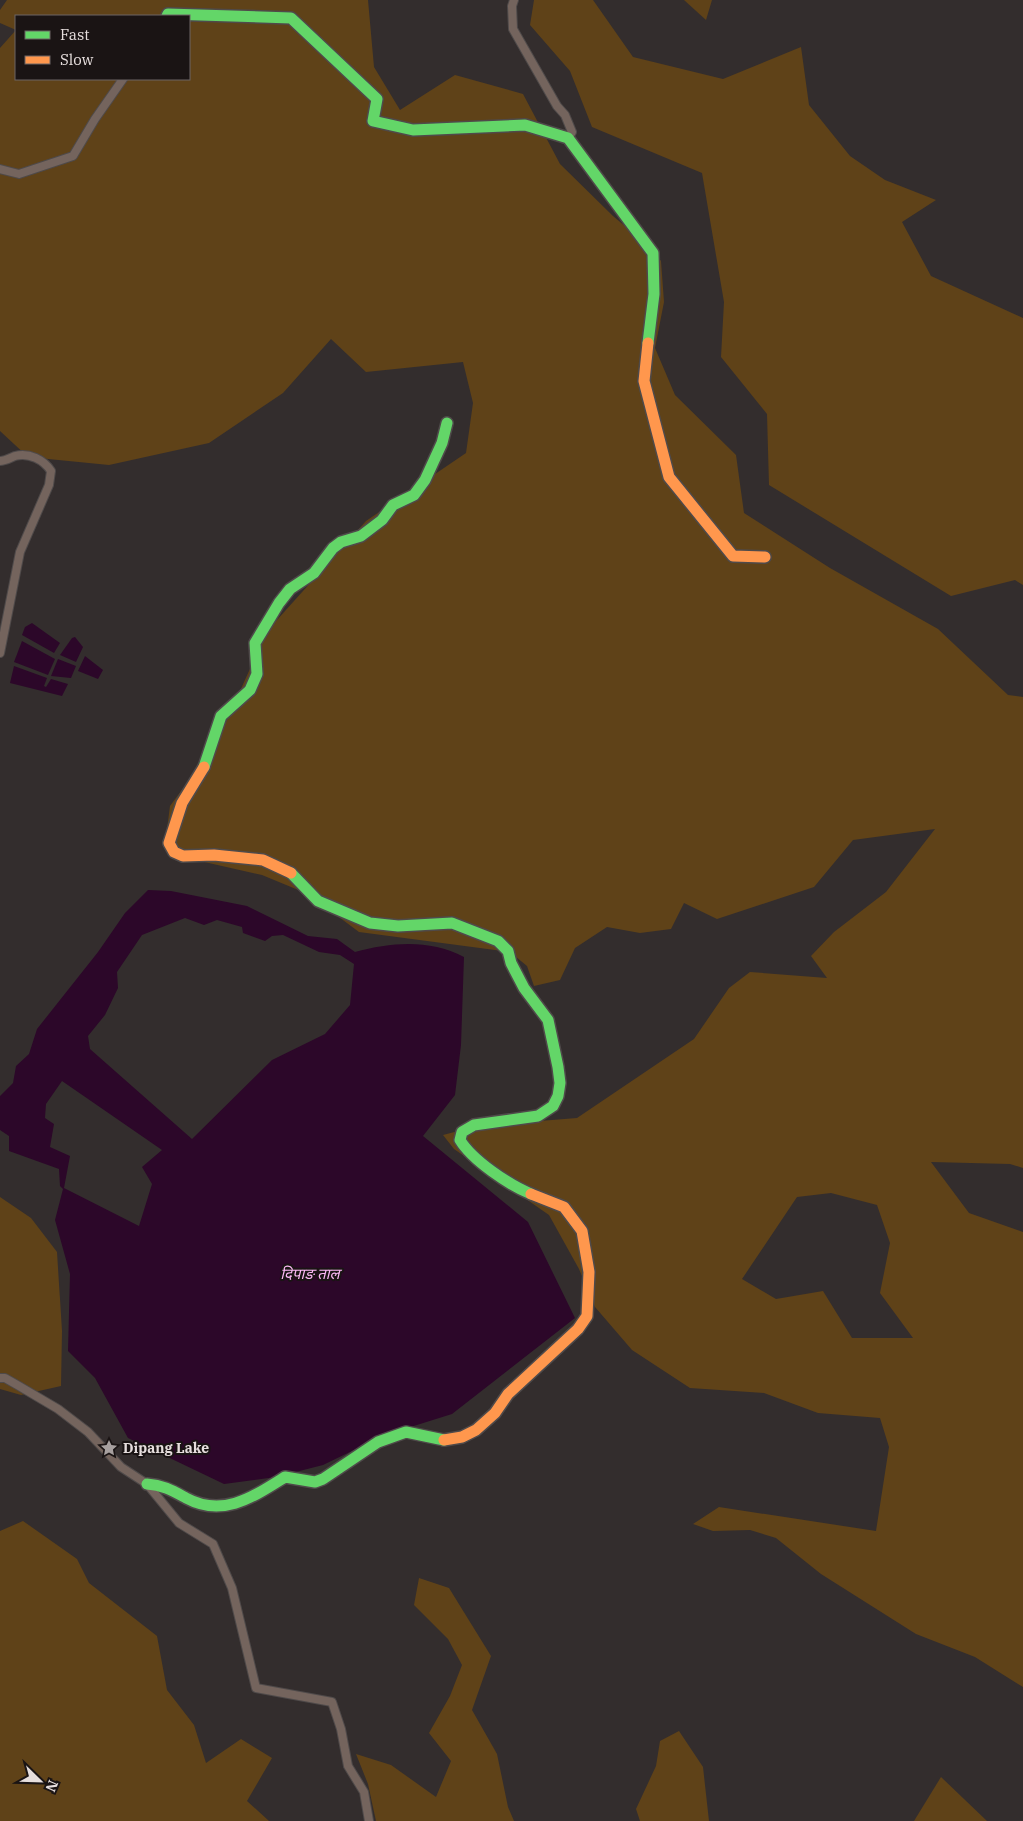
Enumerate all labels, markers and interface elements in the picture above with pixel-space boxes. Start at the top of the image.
legend [15,15,190,80]
text: Fast [60,25,90,44]
text: Slow [60,50,94,69]
water label: दिपाङ ताल [280,1264,343,1283]
place icon: Dipang Lake [99,1438,119,1458]
place label: Dipang Lake [123,1439,209,1457]
north arrow [15,1756,65,1806]
text: N [42,1777,62,1795]

